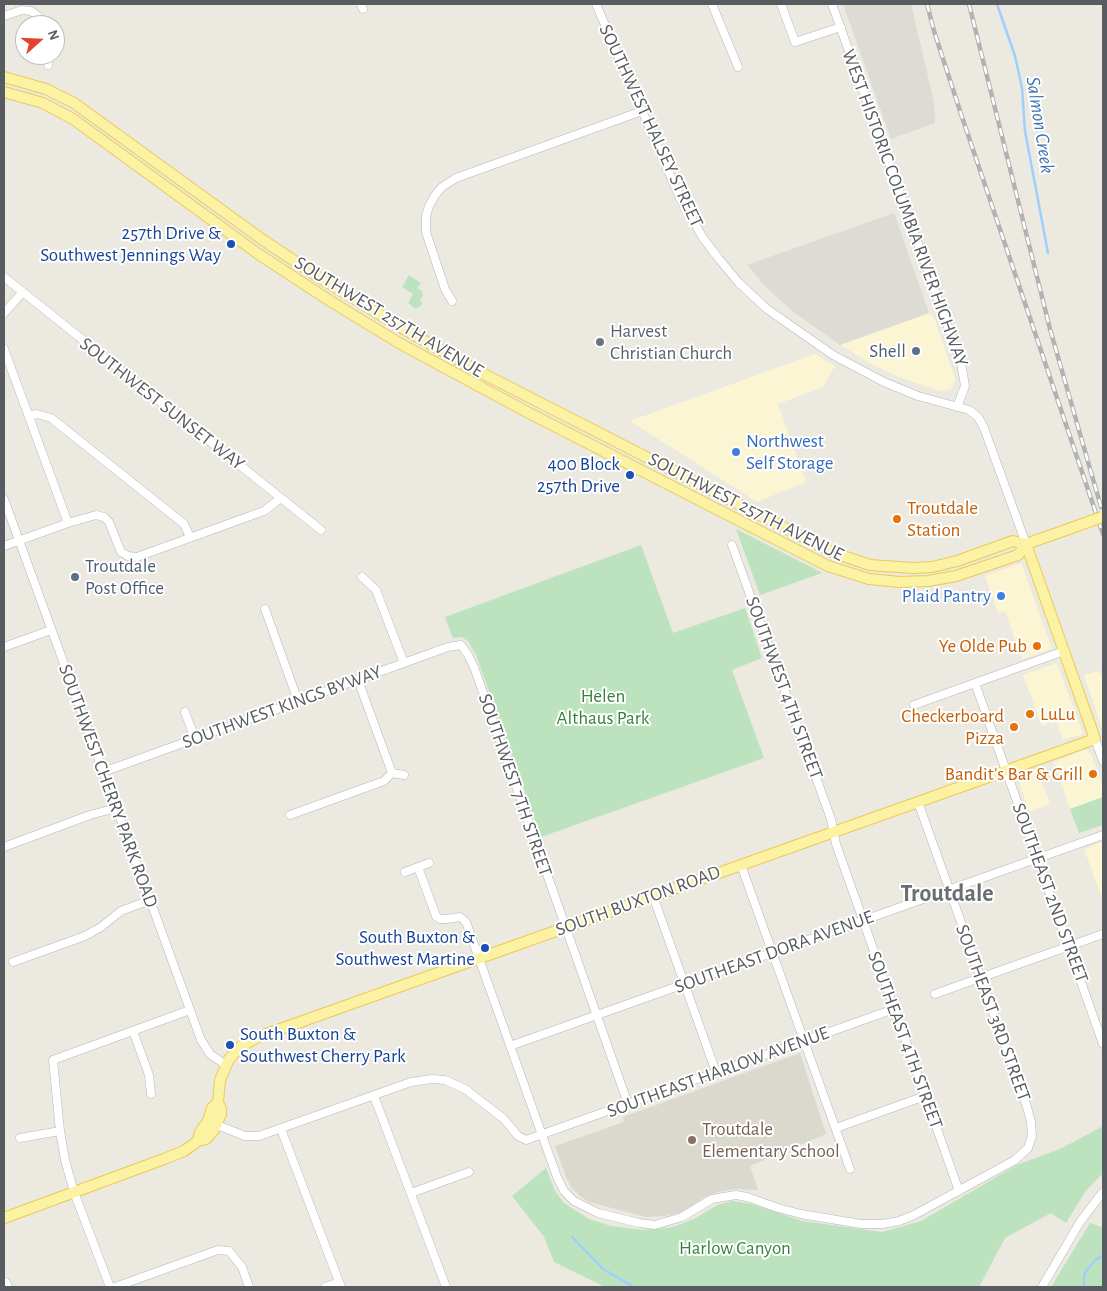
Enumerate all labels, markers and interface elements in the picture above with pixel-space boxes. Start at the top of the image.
north arrow [15,15,65,65]
street label: SOUTHWEST HALSEY STREET [594,21,708,231]
text: N [45,28,61,42]
street label: WEST HISTORIC COLUMBIA RIVER HIGHWAY [837,46,973,370]
water label: Salmon Creek [1021,75,1059,175]
place label: 257th Drive & Southwest Jennings Way [40,222,221,266]
marker: 257th Drive & Southwest Jennings Way [225,238,237,250]
street label: SOUTHWEST 257TH AVENUE [290,251,488,383]
place label: Harvest Christian Church [610,320,732,364]
street label: SOUTHWEST SUNSET WAY [75,332,249,476]
marker: Harvest Christian Church [594,336,606,348]
place label: Shell [869,340,906,362]
marker: Shell [910,345,922,357]
place label: Northwest Self Storage [746,430,834,474]
marker: Northwest Self Storage [730,446,742,458]
street label: SOUTHWEST 257TH AVENUE [644,448,848,566]
place label: 400 Block 257th Drive [537,453,620,497]
marker: 400 Block 257th Drive [624,469,636,481]
place label: Troutdale Station [907,497,978,541]
marker: Troutdale Station [891,513,903,525]
place label: Troutdale Post Office [85,555,164,599]
marker: Troutdale Post Office [69,571,81,583]
place label: Plaid Pantry [902,585,991,607]
marker: Plaid Pantry [995,590,1007,602]
street label: SOUTHWEST 4TH STREET [740,593,828,783]
place label: Ye Olde Pub [939,635,1027,657]
marker: Ye Olde Pub [1031,640,1043,652]
street label: SOUTHWEST KINGS BYWAY [179,660,385,754]
street label: SOUTHWEST CHERRY PARK ROAD [53,661,163,911]
park label: Helen Althaus Park [556,685,650,729]
street label: SOUTHWEST 7TH STREET [473,691,557,879]
place label: LuLu [1040,703,1075,725]
place label: Checkerboard Pizza [901,705,1004,749]
marker: LuLu [1024,708,1036,720]
marker: Checkerboard Pizza [1008,721,1020,733]
place label: Bandit's Bar & Grill [945,763,1083,785]
marker: Bandit's Bar & Grill [1087,768,1099,780]
street label: SOUTHEAST 2ND STREET [1007,800,1093,986]
street label: SOUTH BUXTON ROAD [553,861,723,941]
district label: Troutdale [900,880,994,908]
street label: SOUTHEAST DORA AVENUE [671,905,877,999]
street label: SOUTHEAST 3RD STREET [950,922,1036,1104]
place label: South Buxton & Southwest Martine [336,926,475,970]
marker: South Buxton & Southwest Martine [479,942,491,954]
street label: SOUTHEAST 4TH STREET [862,948,948,1132]
street label: SOUTHEAST HARLOW AVENUE [604,1021,832,1123]
place label: South Buxton & Southwest Cherry Park [240,1023,406,1067]
marker: South Buxton & Southwest Cherry Park [224,1039,236,1051]
place label: Troutdale Elementary School [702,1118,840,1162]
marker: Troutdale Elementary School [686,1134,698,1146]
park label: Harlow Canyon [679,1237,791,1259]

